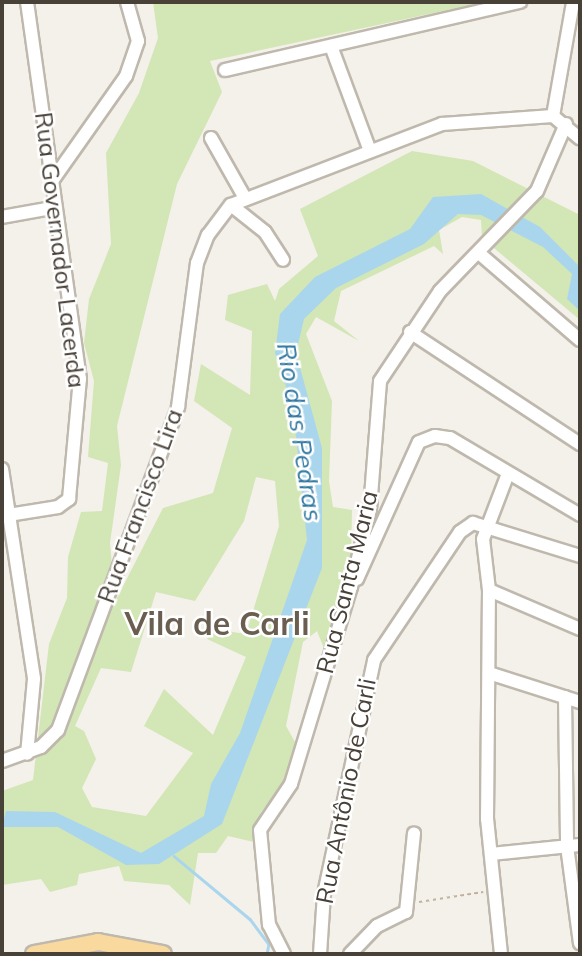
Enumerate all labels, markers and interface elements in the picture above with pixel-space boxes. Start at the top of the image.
street label: Rua Governador Lacerda [29,110,91,390]
water label: Rio das Pedras [270,340,330,524]
street label: Rua Francisco Lira [92,405,188,607]
street label: Rua Santa Maria [310,488,384,676]
district label: Vila de Carli [125,604,309,642]
street label: Rua Antônio de Carli [310,676,382,906]

